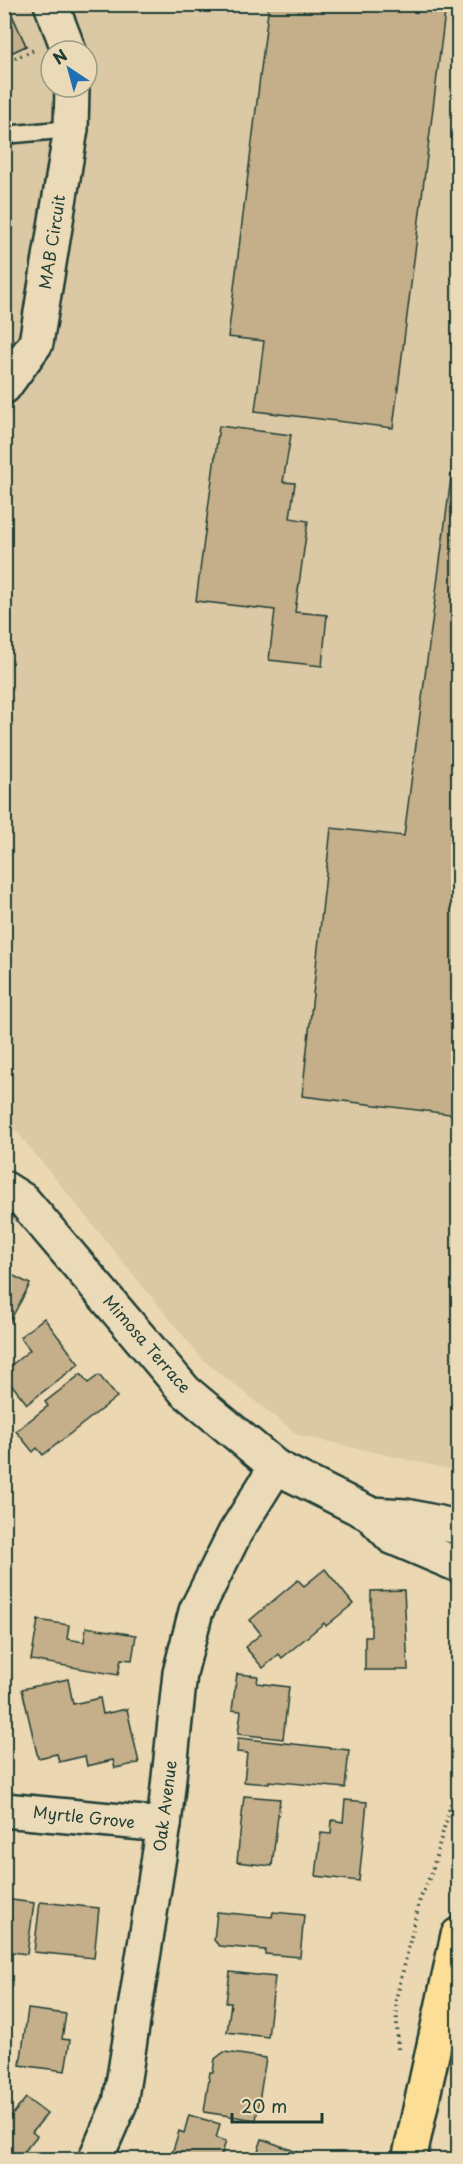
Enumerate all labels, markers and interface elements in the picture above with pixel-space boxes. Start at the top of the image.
north arrow [39,39,99,99]
text: N [47,43,72,69]
street label: MAB Circuit [32,192,70,291]
street label: Mimosa Terrace [98,1289,197,1398]
street label: Oak Avenue [147,1759,182,1853]
street label: Myrtle Grove [32,1799,136,1833]
scale bar [232,2086,322,2124]
text: 20 m [241,2092,287,2119]

